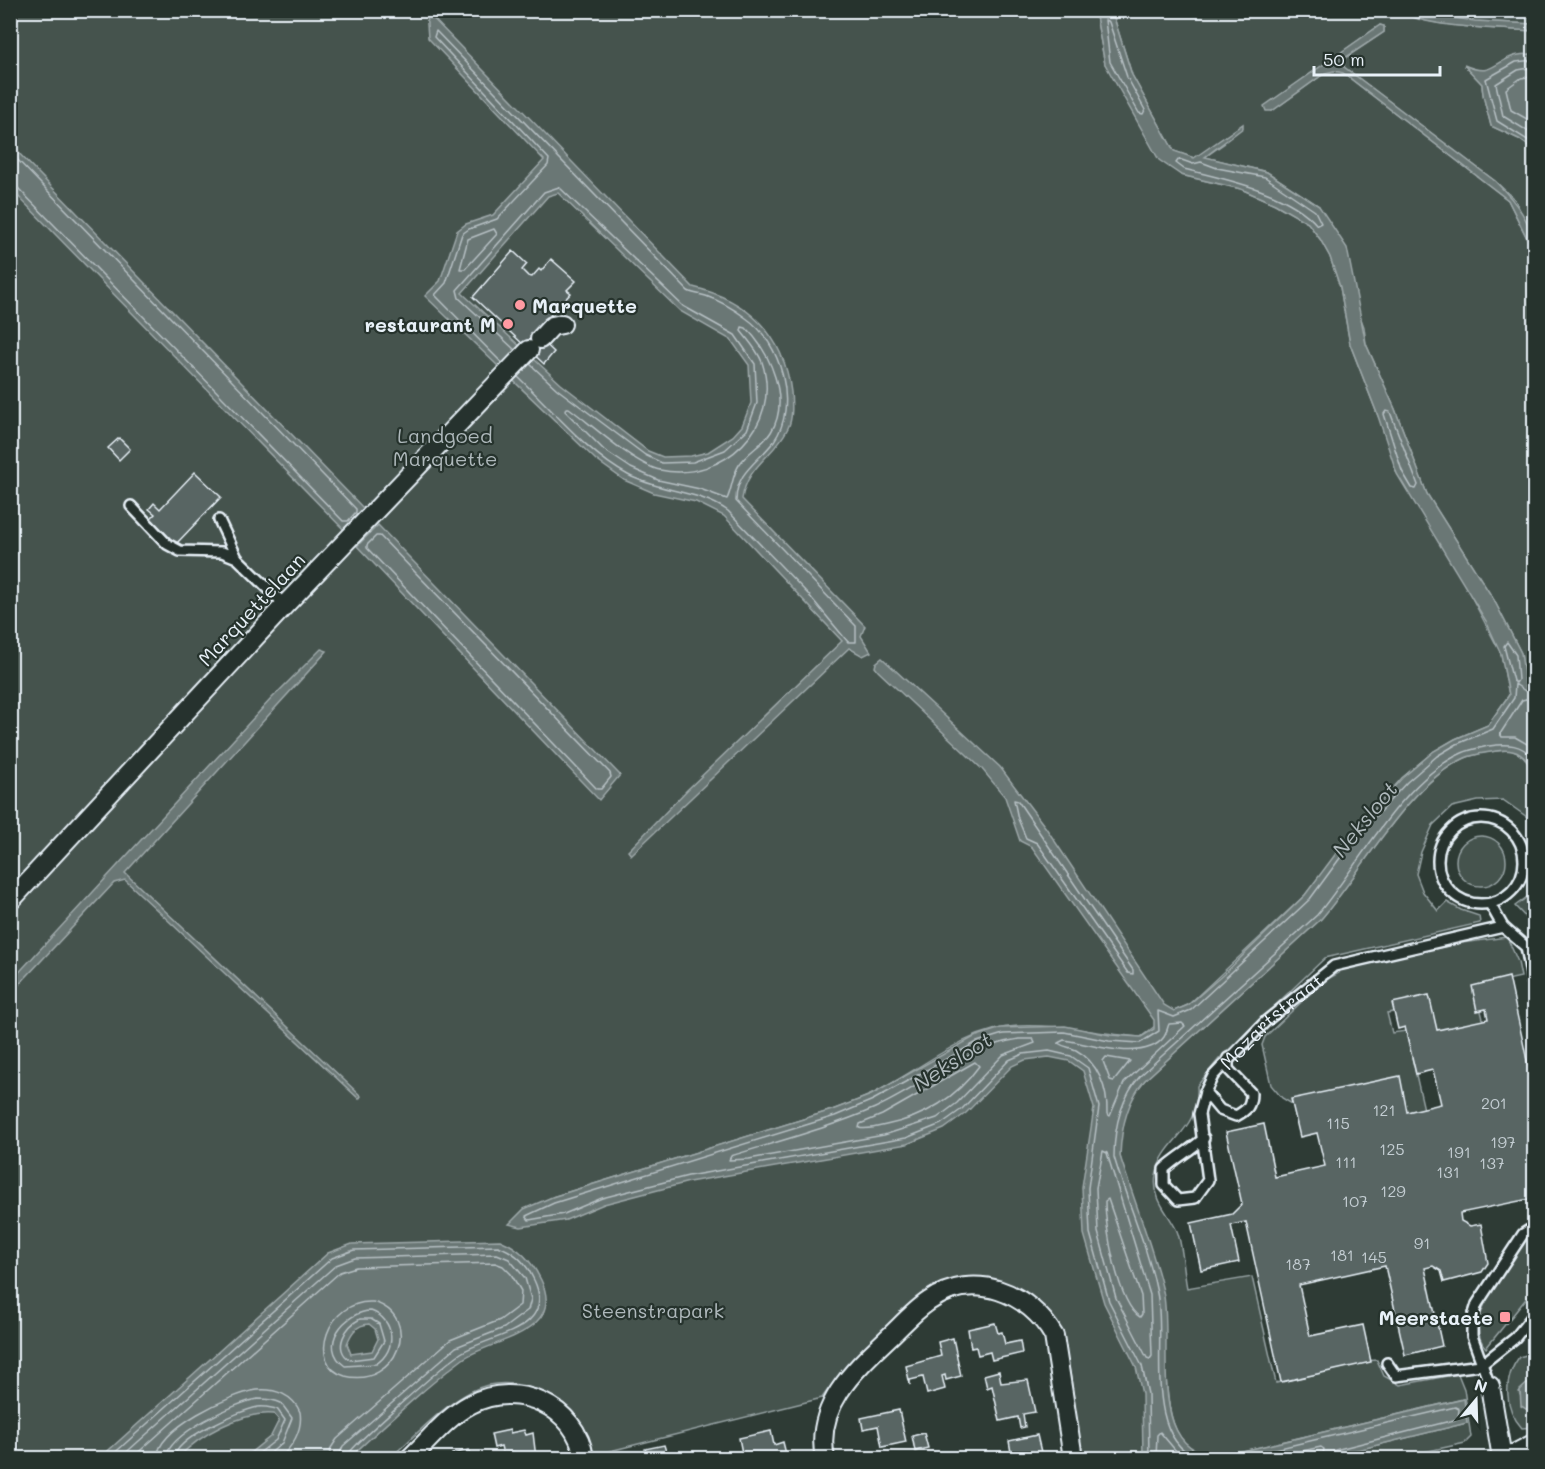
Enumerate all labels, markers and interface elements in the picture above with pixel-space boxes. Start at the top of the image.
scale bar [1314,39,1440,77]
text: 50 m [1323,47,1365,71]
place label: Marquette [532,292,637,318]
marker: Marquette [513,298,527,312]
place label: restaurant M [365,311,496,337]
marker: restaurant M [501,317,515,331]
park label: Landgoed Marquette [393,422,497,471]
street label: Marquettelaan [192,547,310,671]
water label: Neksloot [1325,776,1403,862]
street label: Mozartstraat [1213,967,1329,1075]
water label: Neksloot [907,1025,997,1097]
house number: 201 [1481,1092,1507,1113]
house number: 121 [1372,1099,1396,1120]
house number: 115 [1326,1112,1350,1133]
house number: 197 [1490,1131,1516,1152]
house number: 125 [1379,1138,1405,1159]
house number: 191 [1447,1141,1471,1162]
house number: 111 [1335,1151,1357,1172]
house number: 137 [1479,1152,1505,1173]
house number: 131 [1436,1161,1460,1182]
house number: 129 [1380,1180,1406,1201]
house number: 107 [1342,1190,1368,1211]
house number: 91 [1414,1232,1430,1253]
house number: 181 [1330,1244,1354,1265]
house number: 145 [1361,1246,1387,1267]
house number: 187 [1285,1253,1311,1274]
park label: Steenstrapark [582,1297,724,1323]
place label: Meerstaete [1379,1304,1493,1330]
marker: Meerstaete [1498,1310,1512,1324]
north arrow [1446,1370,1506,1430]
text: N [1472,1373,1490,1397]

